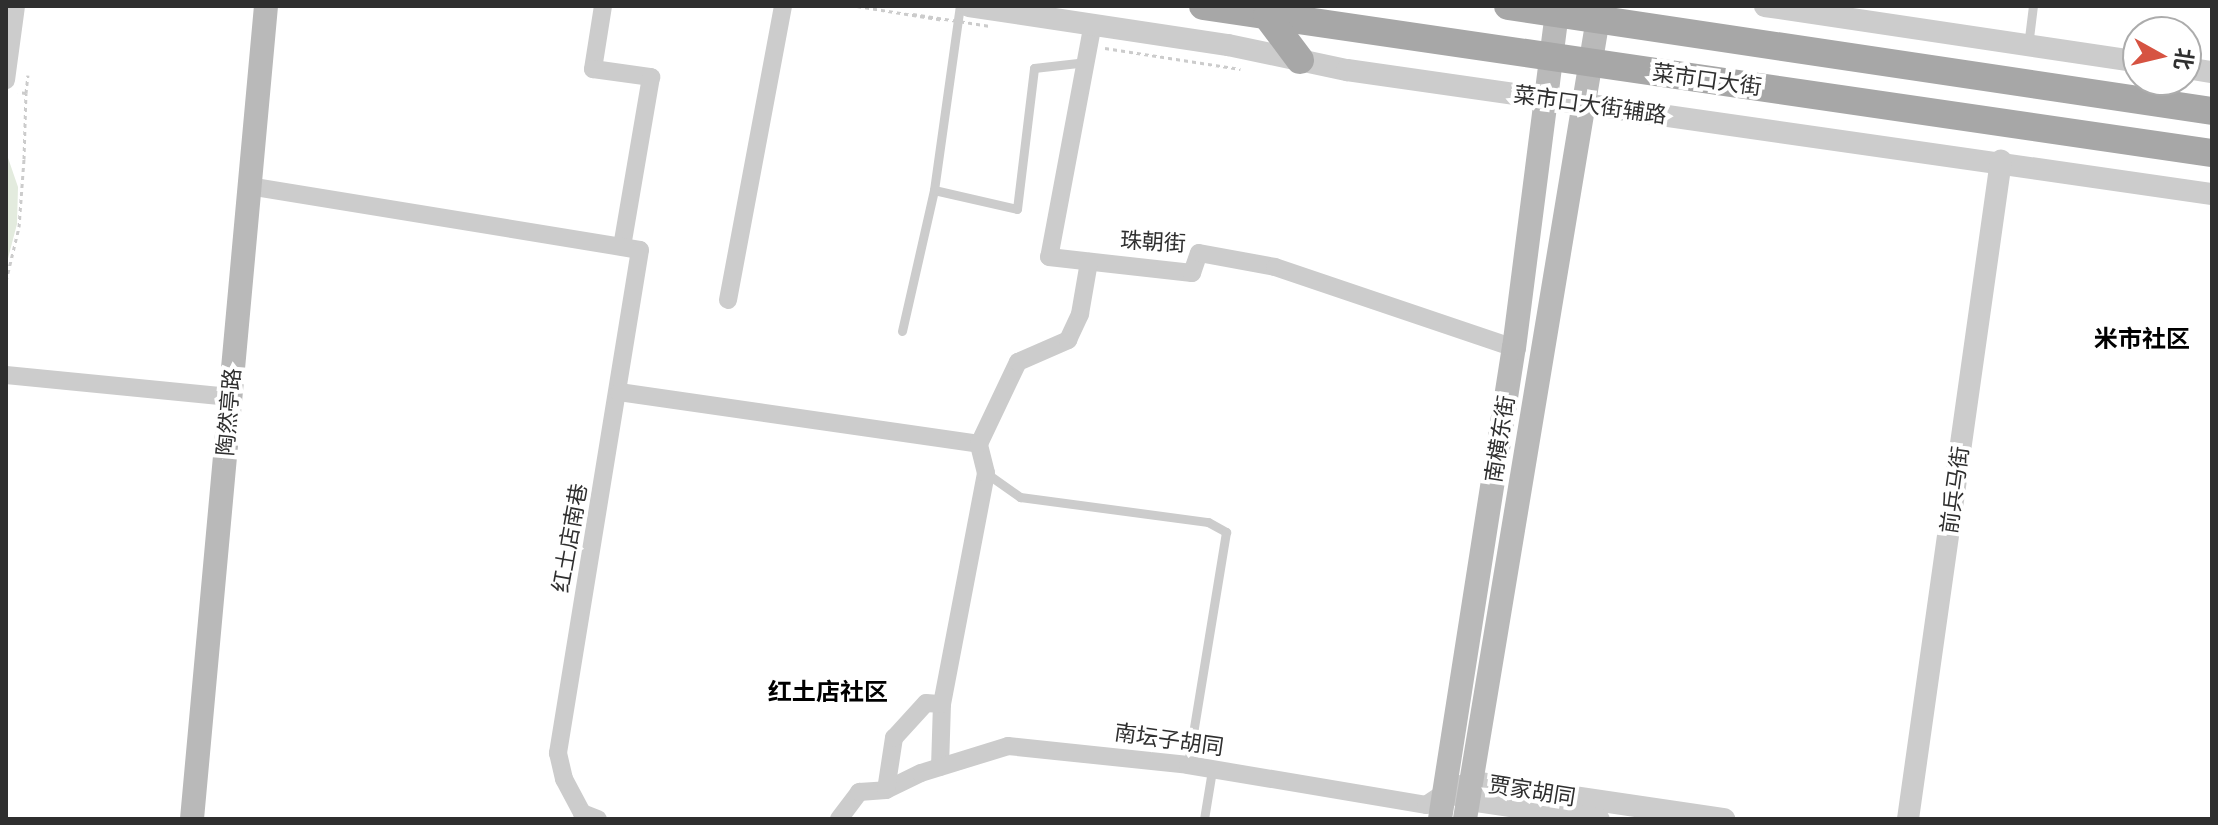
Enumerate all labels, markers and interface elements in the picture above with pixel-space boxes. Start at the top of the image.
north arrow [2122,16,2202,96]
text: 北 [2168,46,2199,72]
street label: 菜市口大街 [1651,59,1763,101]
street label: 菜市口大街辅路 [1512,81,1668,129]
street label: 珠朝街 [1119,227,1187,257]
district label: 米市社区 [2094,325,2190,353]
street label: 陶然亭路 [212,367,246,457]
street label: 南横东街 [1480,393,1520,485]
street label: 前兵马街 [1936,445,1974,535]
street label: 红土店南巷 [547,482,593,594]
district label: 红土店社区 [768,678,888,706]
street label: 南坛子胡同 [1113,719,1225,761]
street label: 贾家胡同 [1486,771,1578,811]

